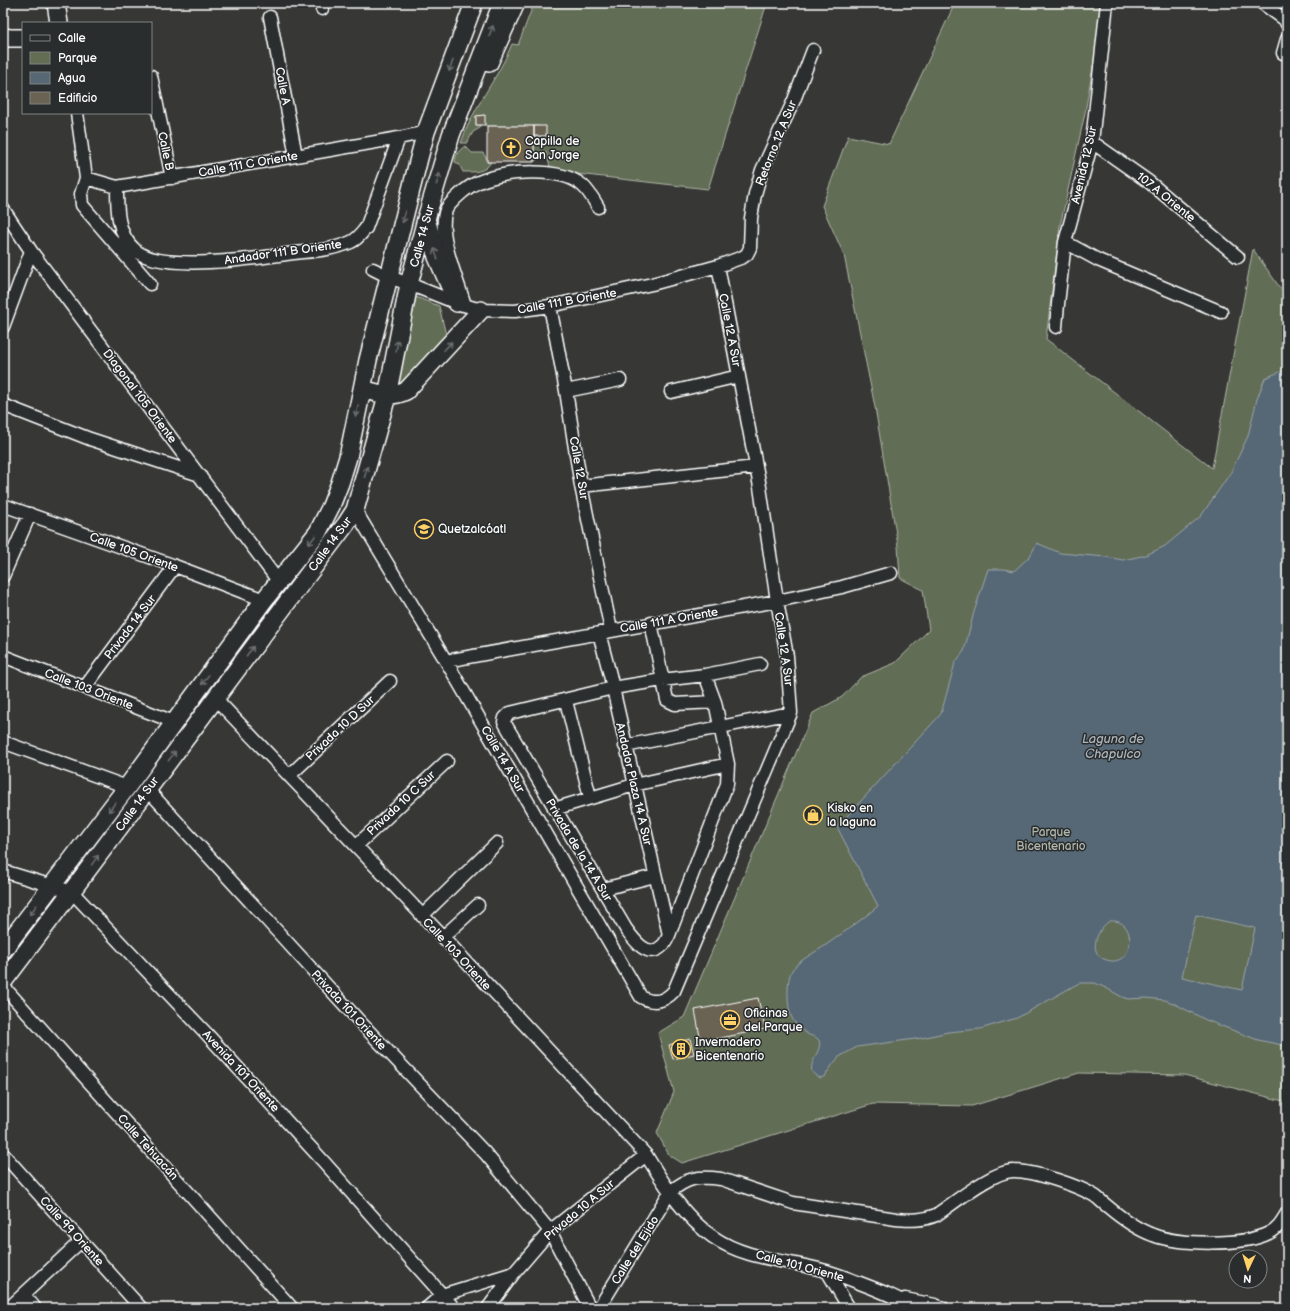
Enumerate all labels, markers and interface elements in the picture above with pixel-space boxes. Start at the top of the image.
legend [22,22,152,114]
one-way arrow [488,25,495,37]
text: Calle [58,31,86,46]
text: Parque [58,51,97,66]
one-way arrow [447,59,454,72]
street label: Calle A [271,66,294,107]
text: Agua [58,71,86,86]
text: Edificio [58,91,98,106]
street label: Retorno 12 A Sur [753,98,801,188]
street label: Avenida 12 Sur [1068,124,1101,205]
street label: Calle B [154,130,177,172]
place label: Capilla de San Jorge [525,134,579,163]
church icon: Capilla de San Jorge [500,137,522,159]
street label: Calle 111 C Oriente [197,148,299,181]
street label: 107 A Oriente [1133,169,1198,226]
one-way arrow [435,173,442,186]
street label: Calle 14 Sur [407,203,438,269]
one-way arrow [400,210,407,223]
street label: Andador 111 B Oriente [223,237,343,268]
one-way arrow [432,248,439,261]
street label: Calle 111 B Oriente [516,285,618,318]
street label: Calle 12 A Sur [715,292,744,369]
one-way arrow [393,340,401,353]
one-way arrow [443,341,453,351]
street label: Diagonal 105 Oriente [99,346,180,446]
one-way arrow [353,404,361,417]
street label: Calle 12 Sur [566,435,592,502]
one-way arrow [362,466,370,479]
street label: Calle 14 Sur [305,513,356,575]
school or university icon: Quetzalcóatl [413,518,435,540]
place label: Quetzalcóatl [438,522,506,537]
street label: Calle 105 Oriente [87,529,180,575]
one-way arrow [308,534,317,545]
street label: Privada 14 Sur [101,592,160,662]
street label: Calle 111 A Oriente [619,604,719,637]
street label: Calle 12 A Sur [771,611,796,688]
one-way arrow [246,646,254,657]
street label: Calle 103 Oriente [42,666,135,713]
one-way arrow [201,675,210,686]
street label: Privada 10 D Sur [303,692,378,764]
street label: Andador Plaza 14 A Sur [612,721,655,848]
street label: Calle 14 A Sur [477,723,528,796]
water label: Laguna de Chapulco [1082,731,1144,762]
one-way arrow [168,750,176,761]
street label: Privada 10 C Sur [364,767,439,839]
street label: Calle 14 Sur [112,773,163,835]
street label: Privada de la 14 A Sur [542,796,616,905]
place label: Kisko en la laguna [827,801,876,830]
one-way arrow [107,802,116,813]
shop icon: Kisko en la laguna [802,804,824,826]
park label: Parque Bicentenario [1016,825,1086,854]
one-way arrow [91,855,99,866]
one-way arrow [28,905,37,916]
street label: Calle 103 Oriente [419,915,494,994]
street label: Privada 101 Oriente [308,967,390,1053]
place label: Oficinas del Parque [744,1006,803,1035]
office icon: Oficinas del Parque [719,1009,741,1031]
street label: Avenida 101 Oriente [199,1027,282,1115]
place label: Invernadero Bicentenario [695,1035,764,1064]
building icon: Invernadero Bicentenario [670,1038,692,1060]
street label: Calle Tehuacán [114,1111,181,1184]
street label: Privada 10 A Sur [541,1176,618,1244]
street label: Calle 99 Oriente [36,1193,107,1269]
street label: Calle del Ejido [608,1213,663,1287]
street label: Calle 101 Oriente [754,1247,846,1286]
north arrow [1228,1249,1268,1289]
text: N [1243,1272,1252,1285]

